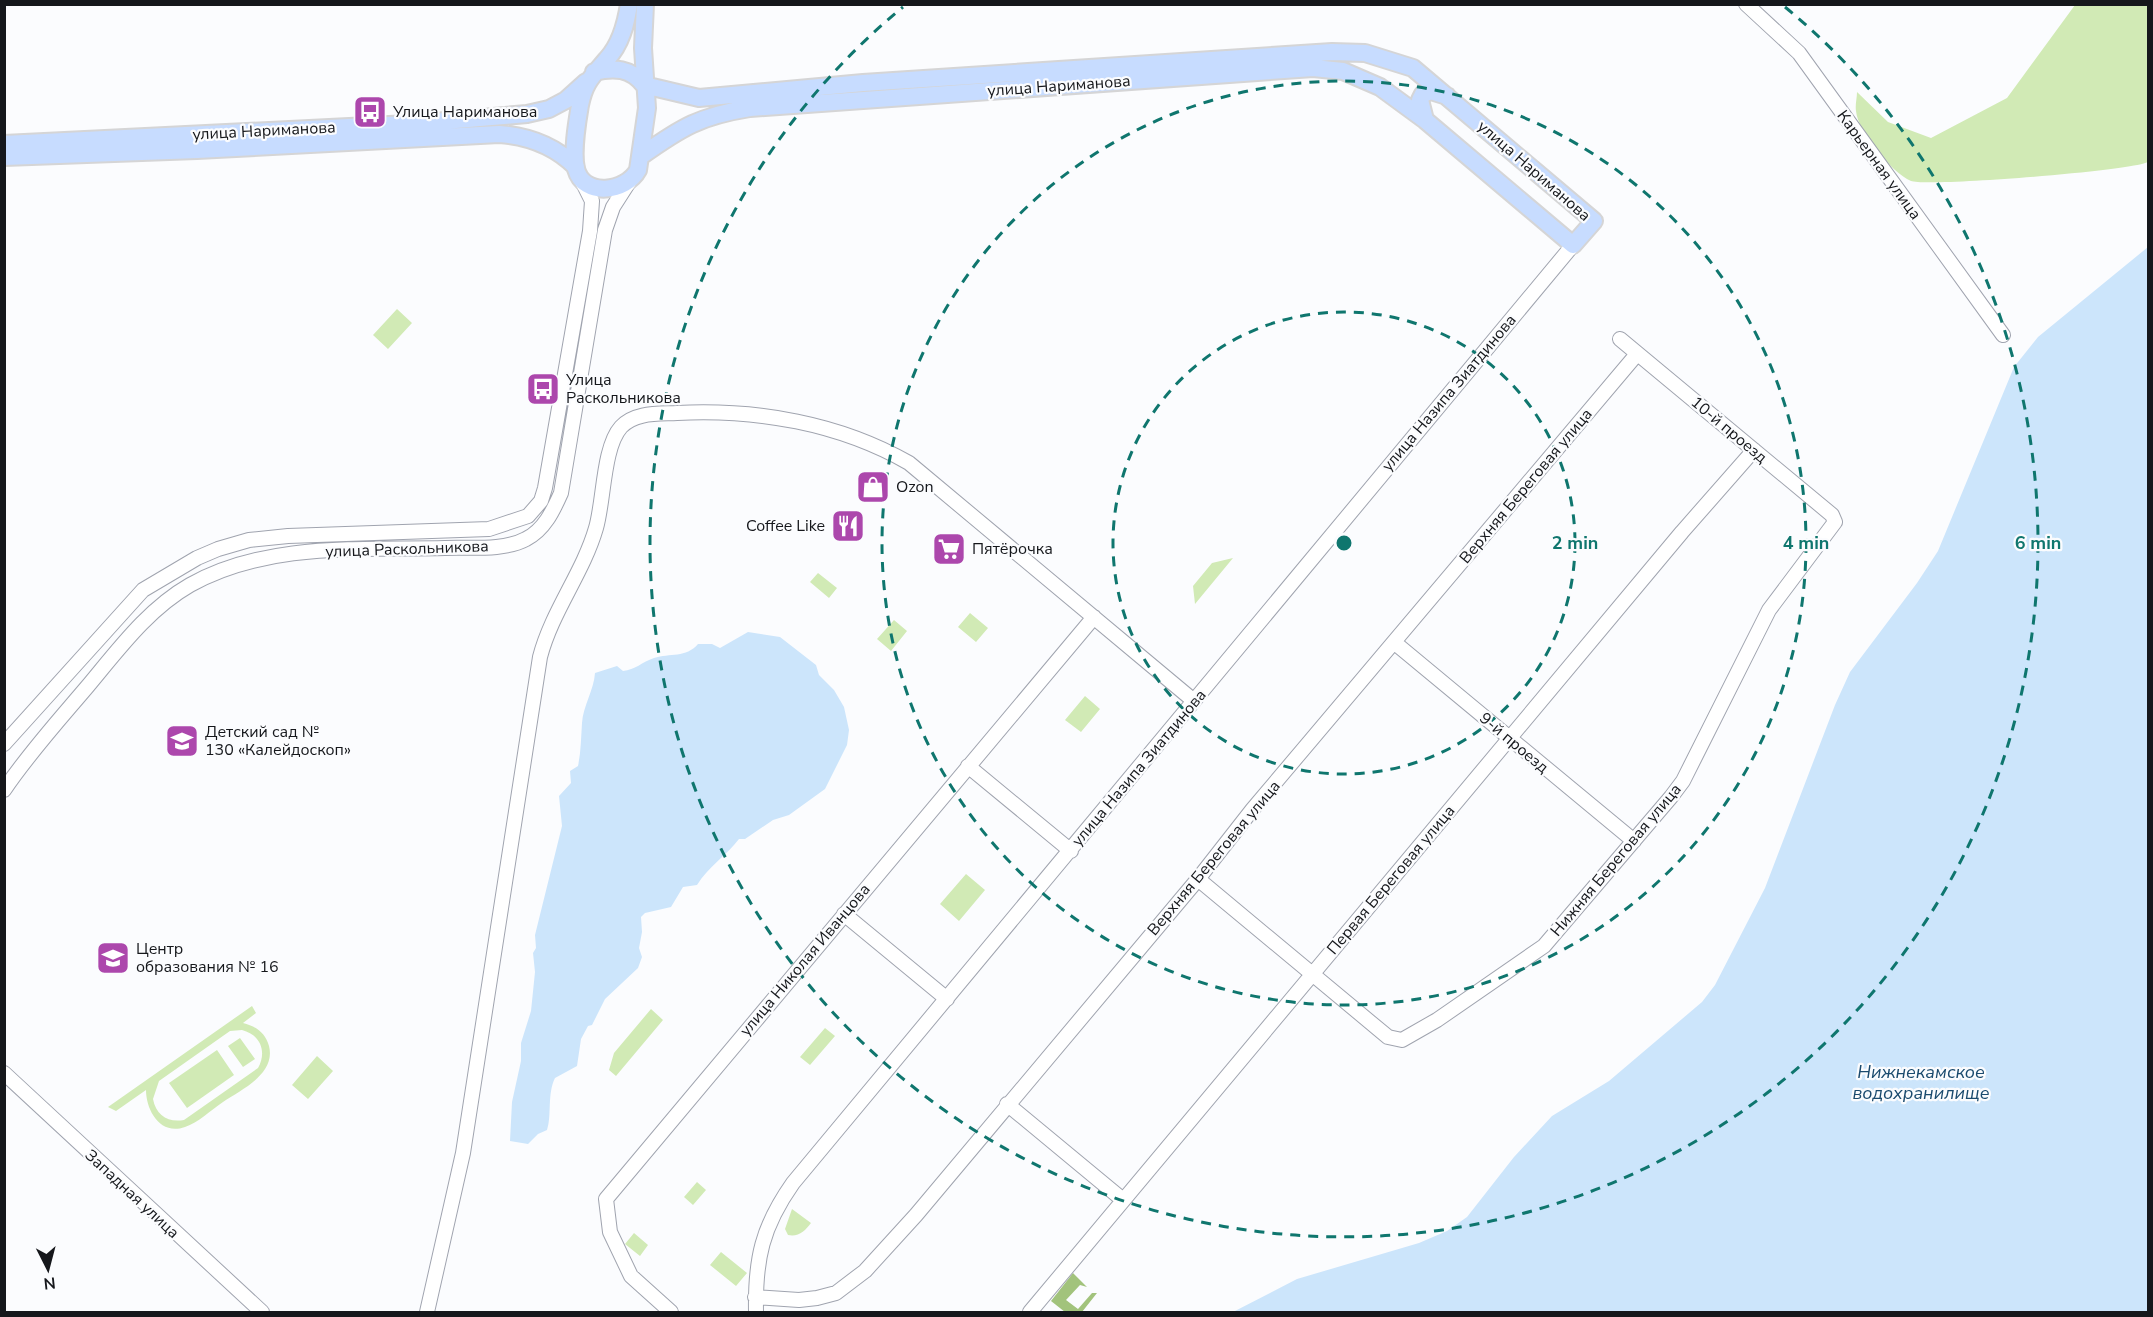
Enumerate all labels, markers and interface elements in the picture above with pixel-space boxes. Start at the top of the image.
street label: улица Нариманова [987,70,1131,102]
bus stop icon: Улица Нариманова [352,94,388,130]
place label: Улица Нариманова [392,101,537,123]
street label: Карьерная улица [1832,106,1926,224]
street label: улица Нариманова [192,116,336,146]
street label: улица Нариманова [1473,116,1595,226]
street label: улица Назипа Зиатдинова [1377,310,1521,476]
place label: Улица Раскольникова [565,369,681,409]
bus stop icon: Улица Раскольникова [525,371,561,407]
street label: 10-й проезд [1686,391,1772,469]
street label: Верхняя Береговая улица [1454,404,1598,568]
shop icon: Ozon [855,469,891,505]
place label: Ozon [896,476,934,498]
restaurant icon: Coffee Like [830,508,866,544]
place label: Coffee Like [746,515,825,537]
supermarket icon: Пятёрочка [931,531,967,567]
text: 2 min [1552,531,1598,555]
text: 4 min [1783,531,1829,555]
text: 6 min [2015,531,2061,555]
centre of rings [1334,533,1354,553]
street label: улица Раскольникова [325,535,489,563]
place label: Пятёрочка [972,538,1053,560]
street label: улица Назипа Зиатдинова [1067,685,1211,851]
street label: 9-й проезд [1475,708,1554,779]
place label: Детский сад № 130 «Калейдоскоп» [205,721,351,761]
school or university icon: Детский сад № 130 «Калейдоскоп» [164,723,200,759]
street label: Верхняя Береговая улица [1142,776,1286,940]
street label: Нижняя Береговая улица [1546,779,1686,941]
street label: Первая Береговая улица [1322,801,1460,959]
street label: улица Николая Иванцова [735,879,875,1041]
place label: Центр образования № 16 [136,938,279,978]
school or university icon: Центр образования № 16 [95,940,131,976]
water label: Нижнекамское водохранилище [1852,1060,1990,1105]
street label: Западная улица [80,1144,184,1244]
north arrow [18,1239,78,1299]
text: N [42,1271,57,1294]

